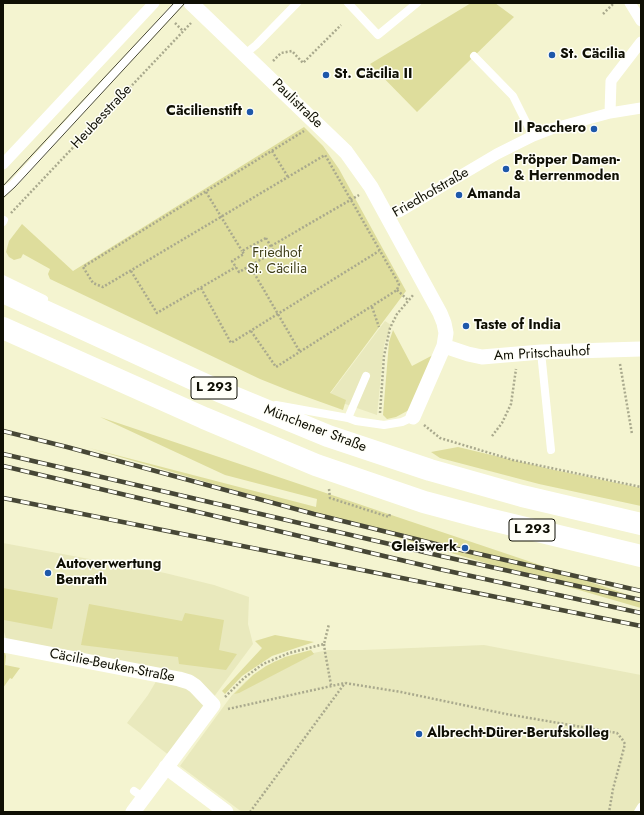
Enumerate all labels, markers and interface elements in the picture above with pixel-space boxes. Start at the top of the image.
place label: St. Cäcilia [560,47,625,63]
marker: St. Cäcilia [547,50,557,60]
place label: St. Cäcilia II [334,67,412,83]
marker: St. Cäcilia II [321,70,331,80]
street label: Paulistraße [268,76,326,132]
street label: Heubesstraße [68,82,136,152]
place label: Cäcilienstift [166,104,242,120]
marker: Cäcilienstift [245,107,255,117]
place label: Il Pacchero [514,121,586,137]
marker: Il Pacchero [589,124,599,134]
place label: Pröpper Damen- & Herrenmoden [514,153,620,186]
street label: Friedhofstraße [390,164,472,222]
marker: Pröpper Damen- & Herrenmoden [501,164,511,174]
place label: Amanda [467,187,521,203]
marker: Amanda [454,190,464,200]
park label: Friedhof St. Cäcilia [247,246,307,278]
place label: Taste of India [474,318,561,334]
marker: Taste of India [461,321,471,331]
street label: Am Pritschauhof [493,343,591,365]
road number: L 293 [191,377,237,399]
street label: Münchener Straße [261,402,369,456]
road number: L 293 [509,519,555,541]
place label: Gleiswerk [391,540,457,556]
marker: Gleiswerk [460,543,470,553]
place label: Autoverwertung Benrath [56,557,161,590]
marker: Autoverwertung Benrath [43,568,53,578]
street label: Cäcilie-Beuken-Straße [48,646,176,686]
place label: Albrecht-Dürer-Berufskolleg [427,726,609,742]
marker: Albrecht-Dürer-Berufskolleg [414,729,424,739]

